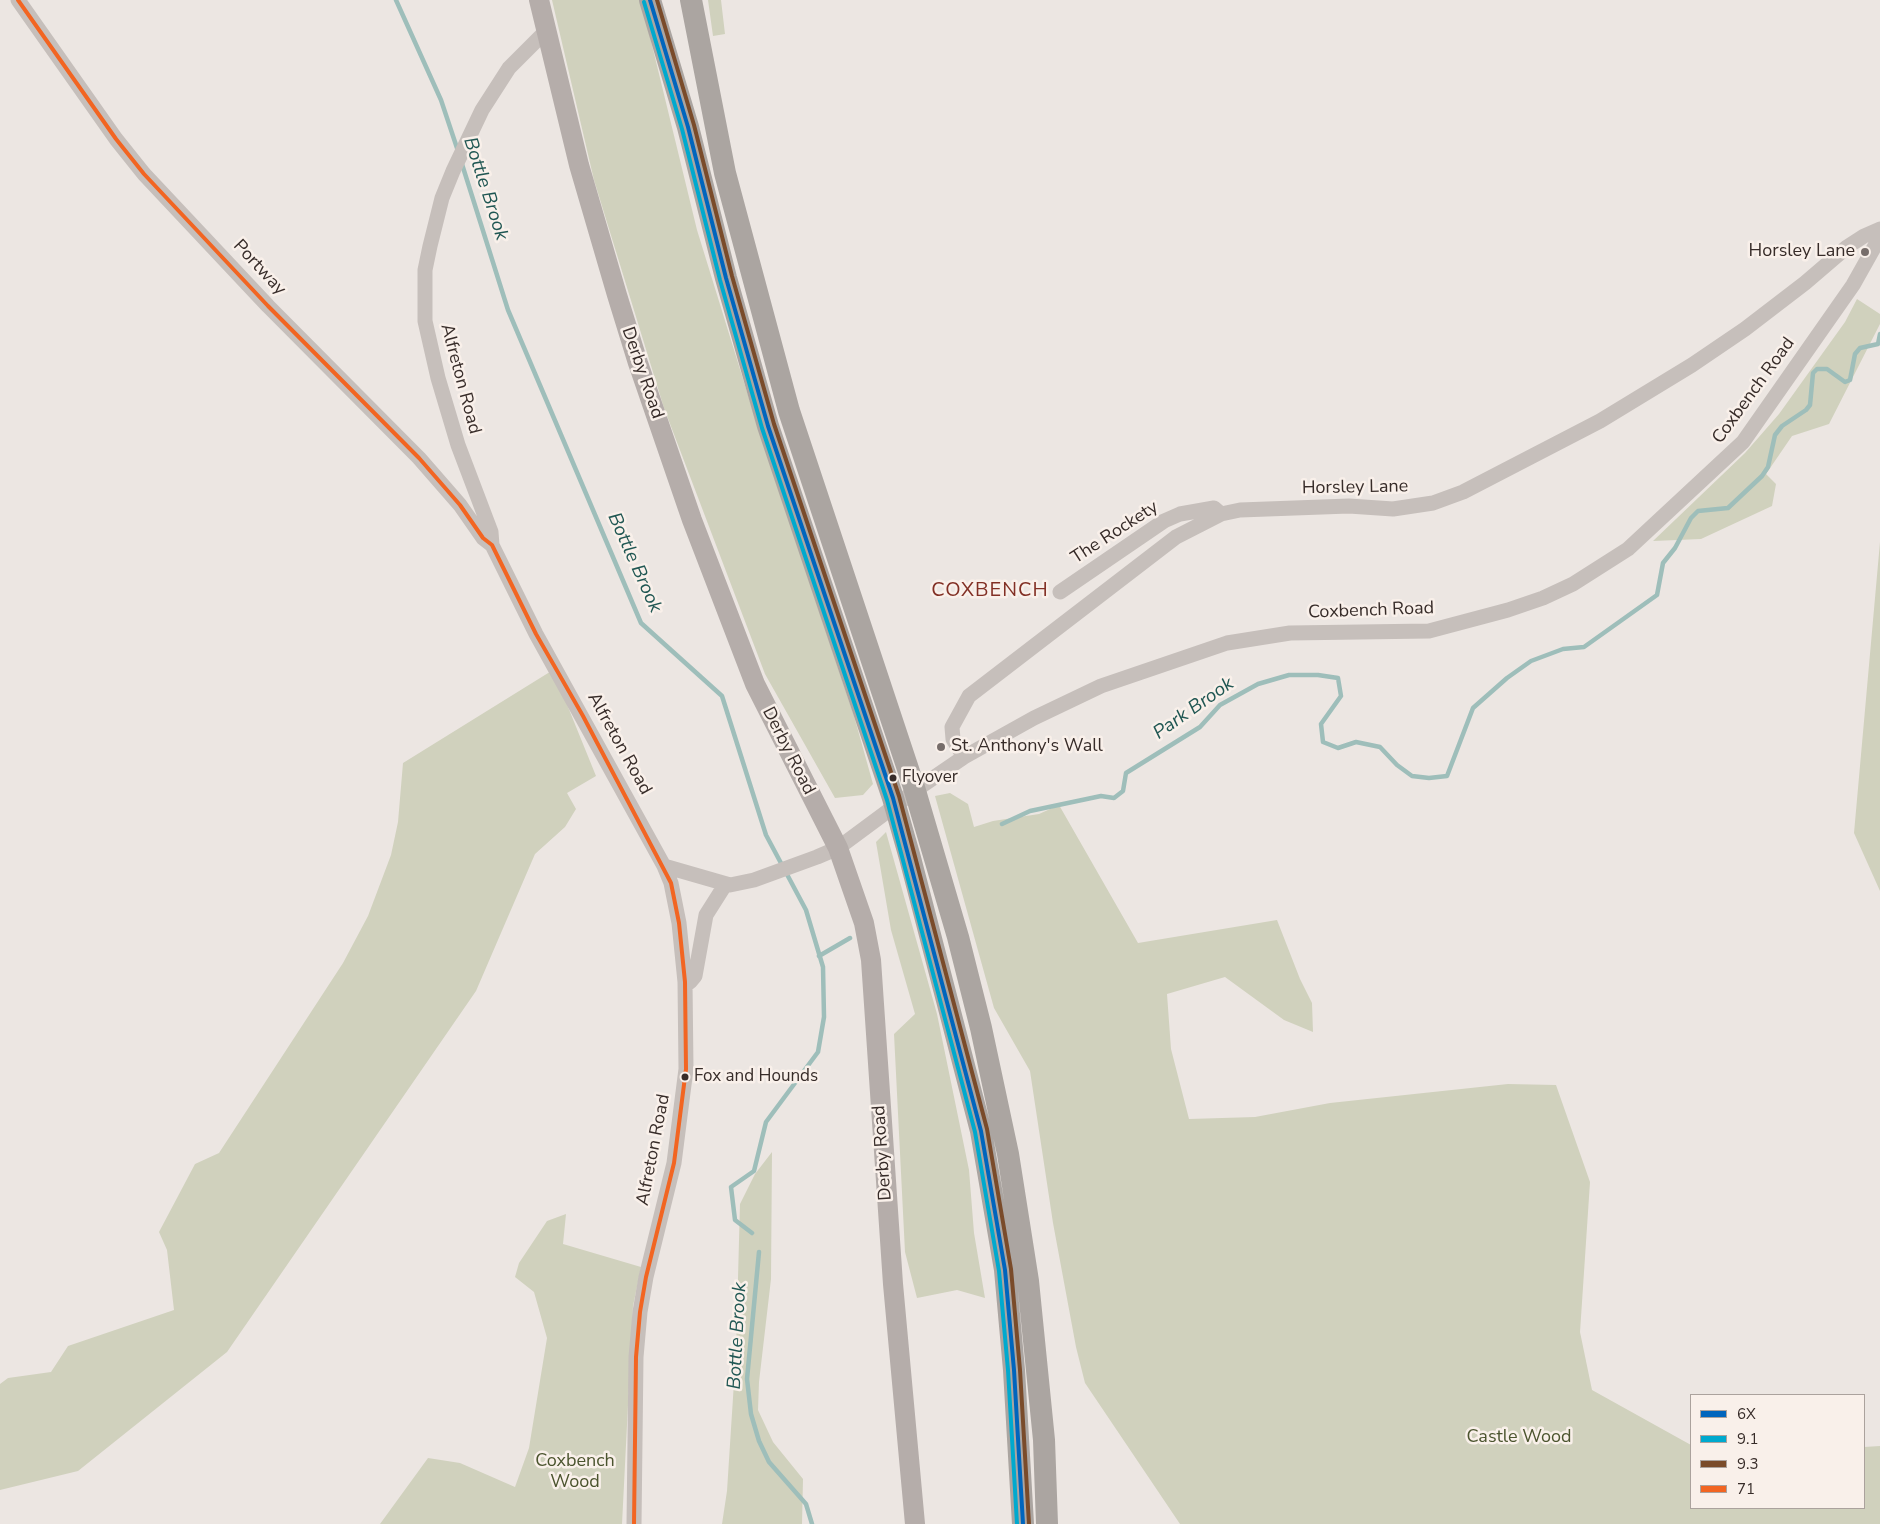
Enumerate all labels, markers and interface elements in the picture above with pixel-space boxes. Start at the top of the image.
water label: Bottle Brook [458,135,512,243]
street label: Portway [228,236,290,300]
place label: Horsley Lane [1749,241,1855,263]
marker: Horsley Lane [1859,246,1871,258]
street label: Alfreton Road [435,322,485,436]
street label: Derby Road [616,324,668,422]
street label: Coxbench Road [1708,334,1800,448]
street label: Horsley Lane [1302,476,1408,500]
street label: The Rockety [1067,497,1163,569]
water label: Bottle Brook [602,509,666,617]
district label: COXBENCH [930,579,1050,603]
street label: Coxbench Road [1308,598,1434,624]
water label: Park Brook [1149,673,1239,745]
street label: Alfreton Road [582,689,656,799]
street label: Derby Road [757,704,819,798]
place label: St. Anthony's Wall [951,736,1103,758]
marker: St. Anthony's Wall [935,741,947,753]
place label: Flyover [902,768,958,788]
marker: Flyover [888,773,898,783]
place label: Fox and Hounds [694,1067,818,1087]
marker: Fox and Hounds [680,1072,690,1082]
street label: Alfreton Road [633,1092,675,1208]
street label: Derby Road [869,1105,897,1201]
water label: Bottle Brook [724,1282,752,1390]
legend [1690,1394,1865,1509]
text: 6X [1737,1404,1756,1424]
park label: Castle Wood [1467,1427,1571,1449]
text: 9.1 [1737,1429,1758,1449]
park label: Coxbench Wood [535,1451,615,1494]
text: 9.3 [1737,1454,1758,1474]
text: 71 [1737,1479,1755,1499]

